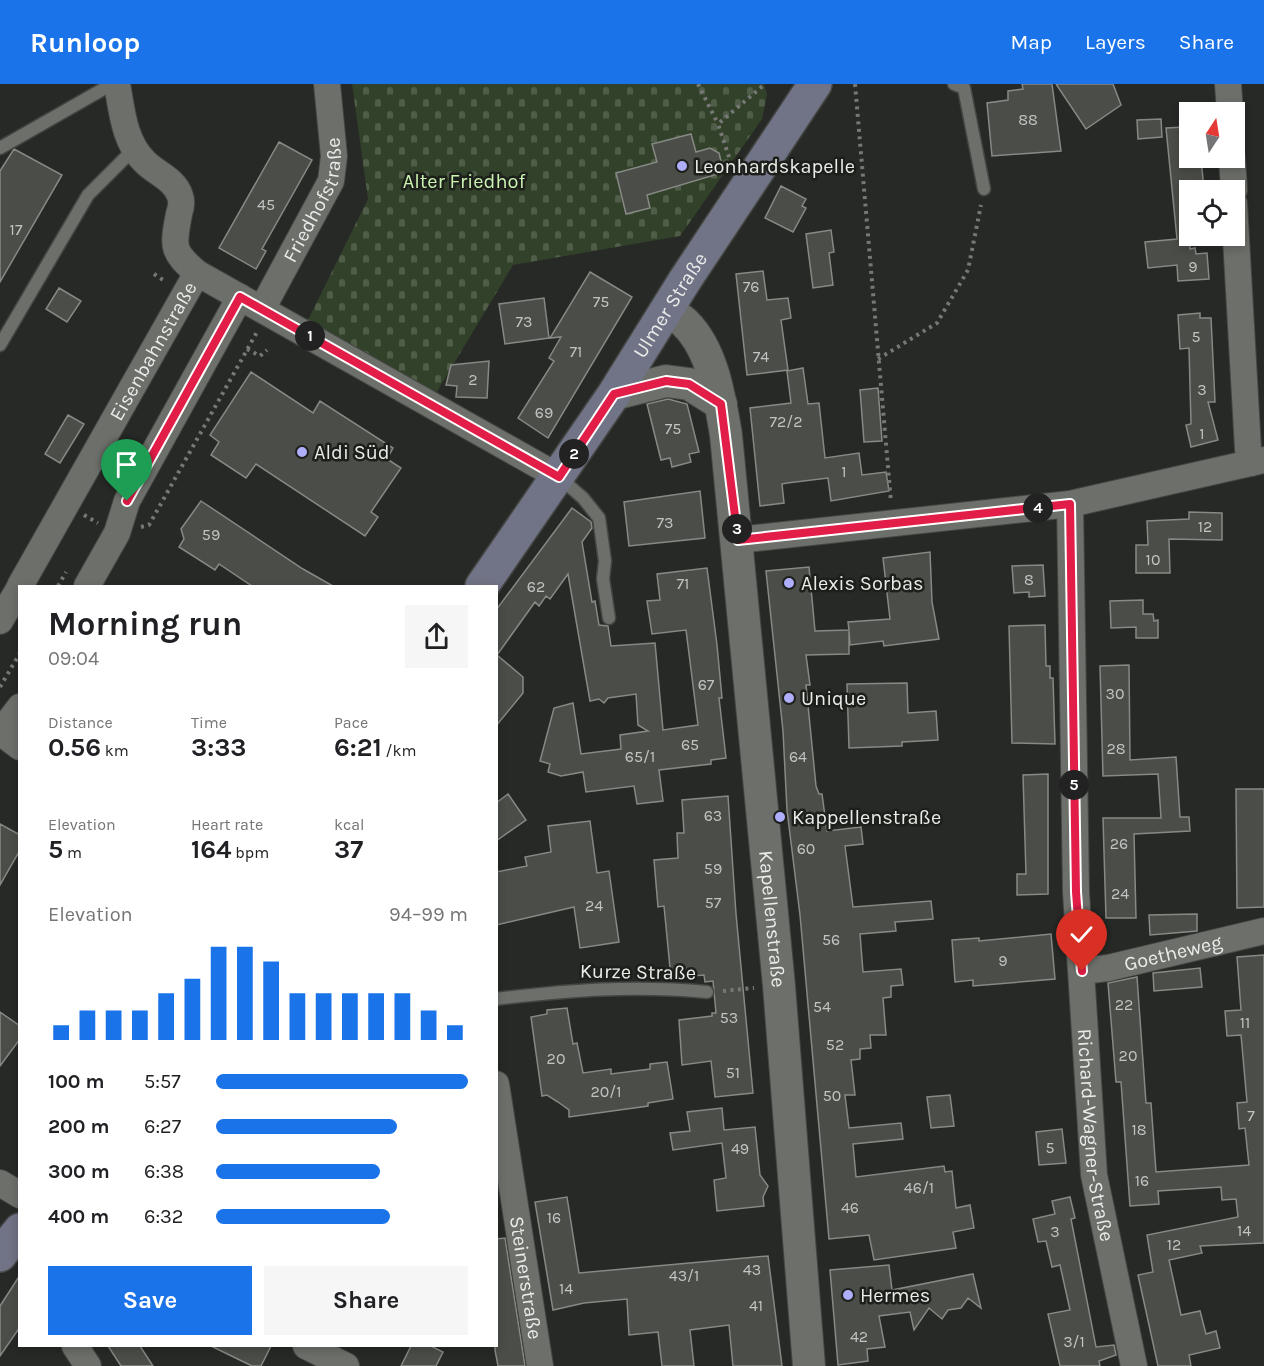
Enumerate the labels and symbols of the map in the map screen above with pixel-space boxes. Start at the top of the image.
north arrow [1179,102,1245,168]
house number: 88 [1018,110,1038,129]
street label: Friedhofstraße [278,137,346,266]
place label: Leonhardskapelle [694,155,855,178]
marker: Leonhardskapelle [675,159,689,173]
park label: Alter Friedhof [403,170,525,193]
house number: 45 [257,195,275,214]
house number: 17 [10,220,23,239]
street label: Ulmer Straße [628,248,712,362]
house number: 9 [1188,257,1198,276]
street label: Eisenbahnstraße [105,277,201,425]
house number: 76 [743,277,759,296]
house number: 75 [593,292,609,311]
house number: 73 [516,312,532,331]
pin: 1 [295,321,325,351]
house number: 5 [1191,327,1201,346]
house number: 71 [570,342,582,361]
house number: 74 [753,347,769,366]
house number: 2 [468,370,478,389]
house number: 3 [1197,380,1207,399]
house number: 69 [535,403,553,422]
house number: 72/2 [770,412,802,431]
house number: 75 [665,419,681,438]
house number: 1 [1199,424,1205,443]
pin [101,439,152,501]
pin: 2 [559,439,589,469]
place label: Aldi Süd [314,441,390,464]
marker: Aldi Süd [295,445,309,459]
house number: 1 [841,462,847,481]
pin: 4 [1023,493,1053,523]
house number: 73 [657,513,673,532]
pin: 3 [722,514,752,544]
house number: 12 [1198,517,1212,536]
house number: 59 [202,525,220,544]
house number: 10 [1146,550,1160,569]
house number: 8 [1024,570,1034,589]
place label: Alexis Sorbas [801,572,923,595]
house number: 71 [677,574,689,593]
marker: Alexis Sorbas [782,576,796,590]
house number: 62 [527,577,545,596]
house number: 67 [698,675,715,694]
house number: 30 [1106,684,1124,703]
place label: Unique [801,687,866,710]
marker: Unique [782,691,796,705]
house number: 65 [681,735,699,754]
house number: 28 [1106,739,1126,758]
house number: 65/1 [625,747,655,766]
house number: 64 [789,747,807,766]
pin: 5 [1059,770,1089,800]
house number: 63 [704,806,722,825]
place label: Kappellenstraße [792,806,941,829]
marker: Kappellenstraße [773,810,787,824]
house number: 26 [1110,834,1128,853]
house number: 60 [797,839,815,858]
street label: Kapellenstraße [755,849,791,989]
house number: 59 [704,859,722,878]
house number: 24 [1111,884,1129,903]
house number: 57 [705,893,722,912]
house number: 24 [585,896,603,915]
pin [1056,909,1107,971]
house number: 56 [822,930,840,949]
street label: Goetheweg [1122,930,1224,975]
house number: 9 [998,951,1008,970]
street label: Kurze Straße [580,959,696,985]
house number: 22 [1115,995,1133,1014]
house number: 54 [813,997,831,1016]
house number: 53 [720,1008,738,1027]
house number: 11 [1240,1013,1250,1032]
street label: Richard-Wagner-Straße [1073,1028,1119,1243]
house number: 52 [826,1035,844,1054]
house number: 20 [1119,1046,1137,1065]
house number: 20 [547,1049,565,1068]
house number: 51 [726,1063,740,1082]
house number: 20/1 [591,1082,621,1101]
house number: 50 [823,1086,841,1105]
house number: 7 [1247,1106,1255,1125]
house number: 18 [1131,1120,1147,1139]
house number: 5 [1045,1138,1055,1157]
house number: 49 [731,1139,749,1158]
house number: 16 [1135,1171,1149,1190]
house number: 46/1 [904,1178,934,1197]
house number: 46 [841,1198,859,1217]
house number: 16 [547,1208,561,1227]
street label: Steinerstraße [505,1214,547,1341]
house number: 14 [1237,1221,1251,1240]
house number: 3 [1050,1222,1060,1241]
house number: 12 [1167,1235,1181,1254]
house number: 43 [743,1260,761,1279]
house number: 43/1 [669,1266,699,1285]
house number: 14 [559,1279,573,1298]
place label: Hermes [860,1284,930,1307]
marker: Hermes [841,1288,855,1302]
house number: 41 [749,1296,763,1315]
house number: 42 [850,1327,868,1346]
house number: 3/1 [1063,1332,1085,1351]

